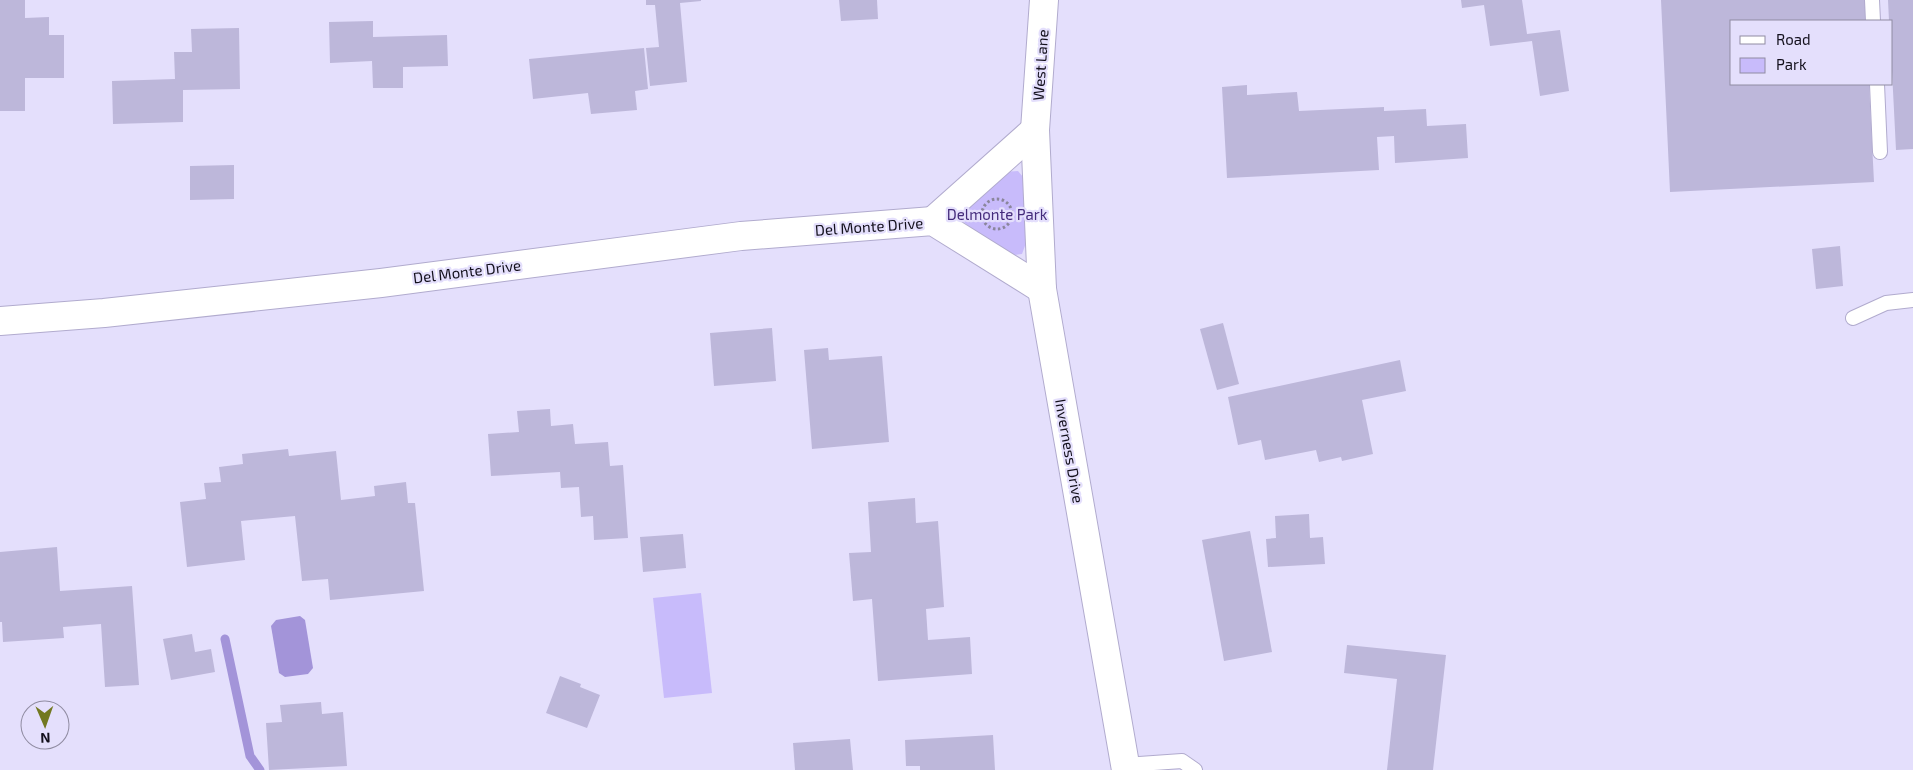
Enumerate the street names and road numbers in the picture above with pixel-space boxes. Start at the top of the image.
street label: West Lane [1029,29,1051,101]
street label: Del Monte Drive [814,213,924,239]
street label: Del Monte Drive [412,255,522,287]
street label: Inverness Drive [1052,397,1088,505]

